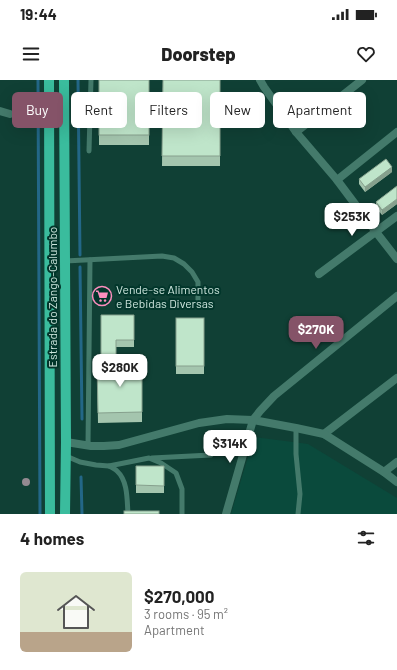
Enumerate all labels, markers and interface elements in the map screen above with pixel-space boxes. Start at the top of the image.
text: 19:44 [20,5,57,23]
icon: menu [20,43,42,65]
text: Doorstep [161,43,236,65]
icon: heart [355,43,377,65]
chip: Buy [12,92,63,128]
chip: Rent [71,92,127,128]
chip: Filters [135,92,202,128]
chip: New [210,92,265,128]
chip: Apartment [273,92,366,128]
pin: $253K [324,203,380,237]
text: $253K [334,208,370,224]
street label: Estrada do Zango-Calumbo [45,227,59,367]
place label: Vende-se Alimentos e Bebidas Diversas [116,282,220,310]
supermarket icon: Vende-se Alimentos e Bebidas Diversas [91,285,113,307]
pin: $270K [288,316,344,350]
text: $270K [298,321,334,337]
pin: $280K [92,354,148,388]
text: $280K [101,359,139,375]
pin: $314K [202,430,258,464]
text: $314K [212,435,248,451]
icon: filters [355,527,377,549]
text: 4 homes [20,528,84,548]
text: $270,000 [144,586,215,606]
icon: home [52,588,100,636]
text: 3 rooms · 95 m² [144,606,228,622]
text: Apartment [144,622,205,638]

